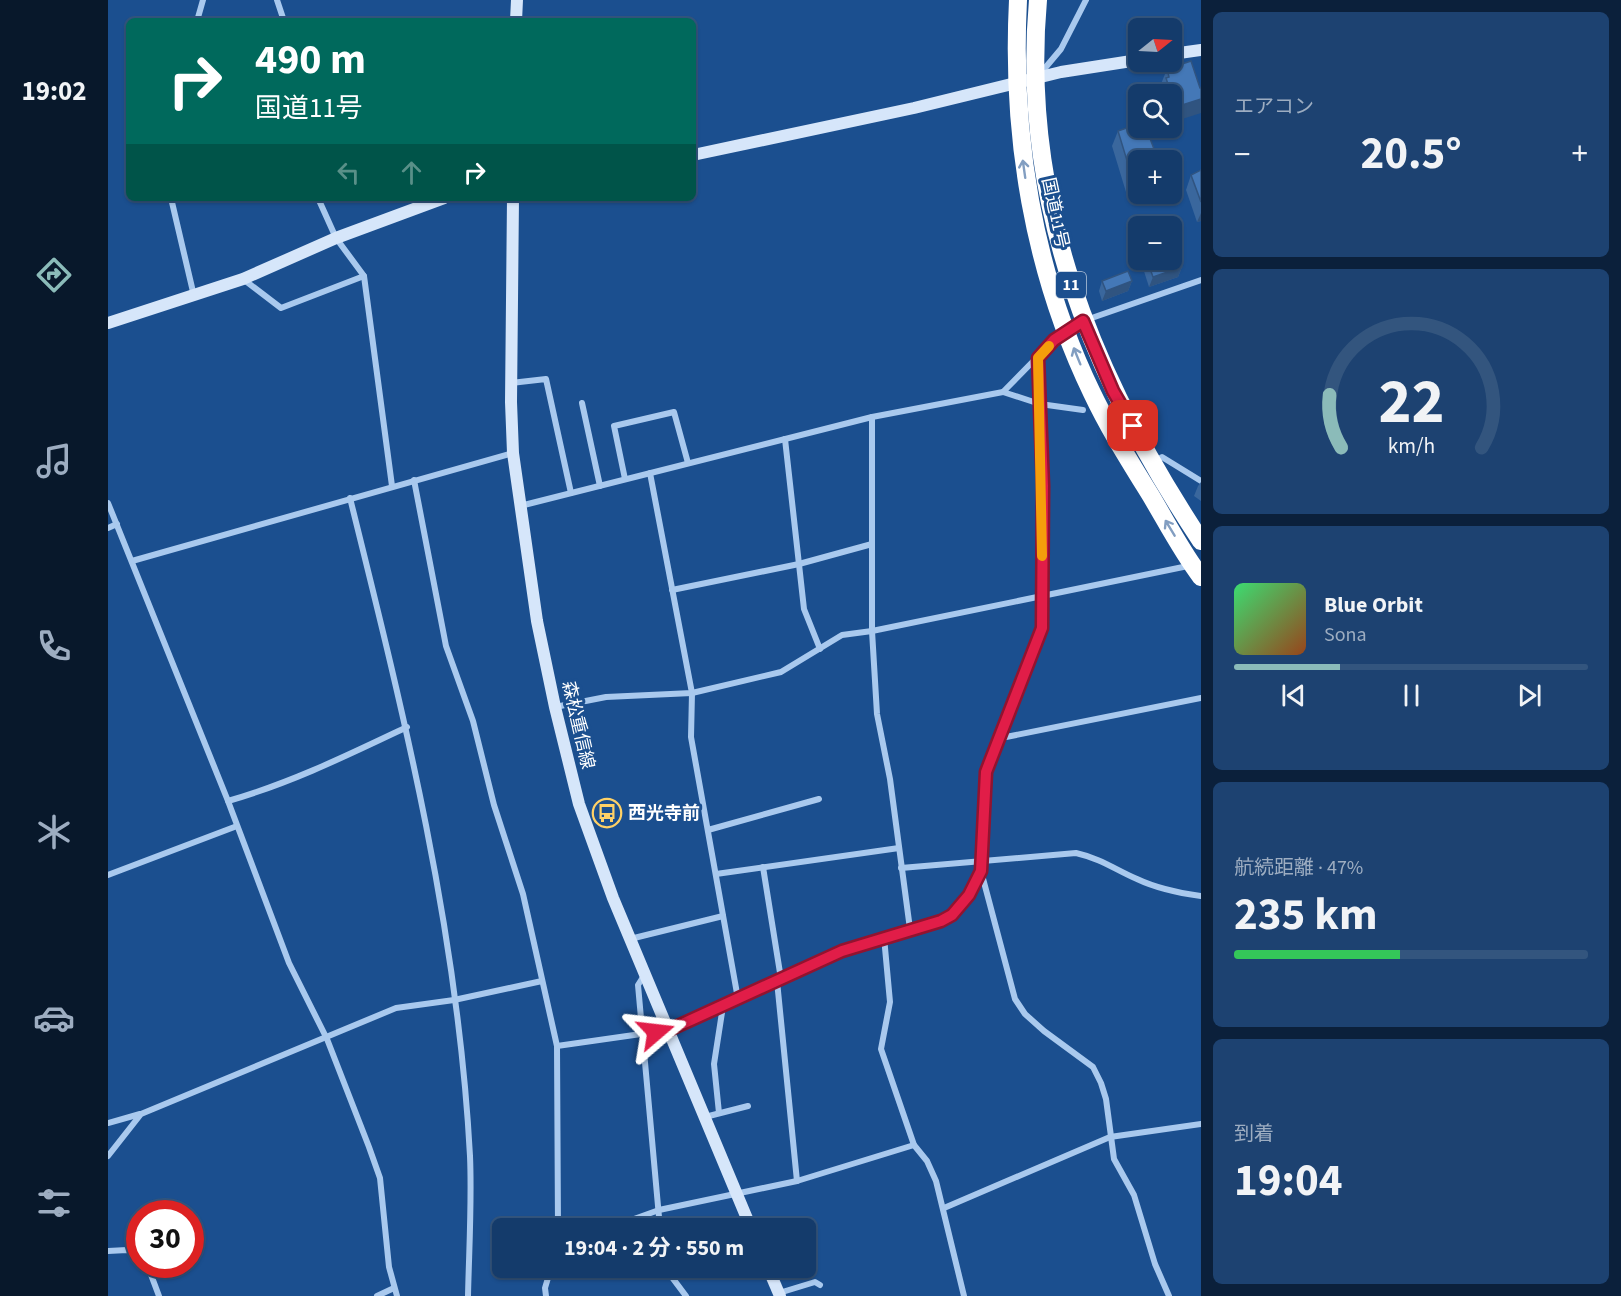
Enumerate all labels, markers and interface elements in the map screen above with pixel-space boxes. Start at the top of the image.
north arrow [1128,18,1182,72]
map controls [1128,18,1182,270]
text: 490 m [255,30,366,90]
icon: right [156,42,234,120]
text: 19:02 [21,72,87,111]
button: search [1128,84,1182,138]
text: 国道11号 [255,89,363,128]
text: エアコン [1234,93,1314,121]
text: 20.5° [1360,122,1462,186]
text: − [1234,131,1250,178]
text: + [1572,131,1588,178]
button: + [1128,150,1182,204]
icon: left [332,156,365,189]
icon: ahead [395,156,428,189]
icon: right [458,156,491,189]
one-way arrow [1019,160,1030,180]
street label: 国道11号 [1035,175,1075,251]
button: − [1128,216,1182,270]
icon: directions [33,254,75,296]
road number: 11 [1056,272,1086,298]
one-way arrow [1071,348,1082,366]
text: 22 [1378,358,1444,447]
pin [1107,400,1158,451]
icon: arrive [1116,409,1149,442]
text: km/h [1387,432,1435,463]
icon: music [33,440,75,482]
one-way arrow [1164,520,1176,537]
text: Blue Orbit [1324,589,1423,621]
text: Sona [1324,621,1367,649]
icon: phone [33,625,75,667]
street label: 森松重信線 [556,678,600,772]
icon: previous [1277,679,1310,712]
icon: pause [1395,679,1428,712]
icon: next [1513,679,1546,712]
bus stop icon: 西光寺前 [591,797,623,829]
place label: 西光寺前 [628,801,700,826]
icon: climate [33,811,75,853]
text: 航続距離 · 47% [1234,854,1363,882]
text: 235 km [1234,883,1378,947]
icon: car [33,997,75,1039]
position arrow [624,1000,688,1064]
text: 到着 [1234,1120,1274,1148]
text: 19:04 [1234,1149,1343,1213]
icon: filters [33,1182,75,1224]
speed limit sign: 30 [126,1200,204,1278]
text: 19:04 · 2 分 · 550 m [564,1232,744,1264]

